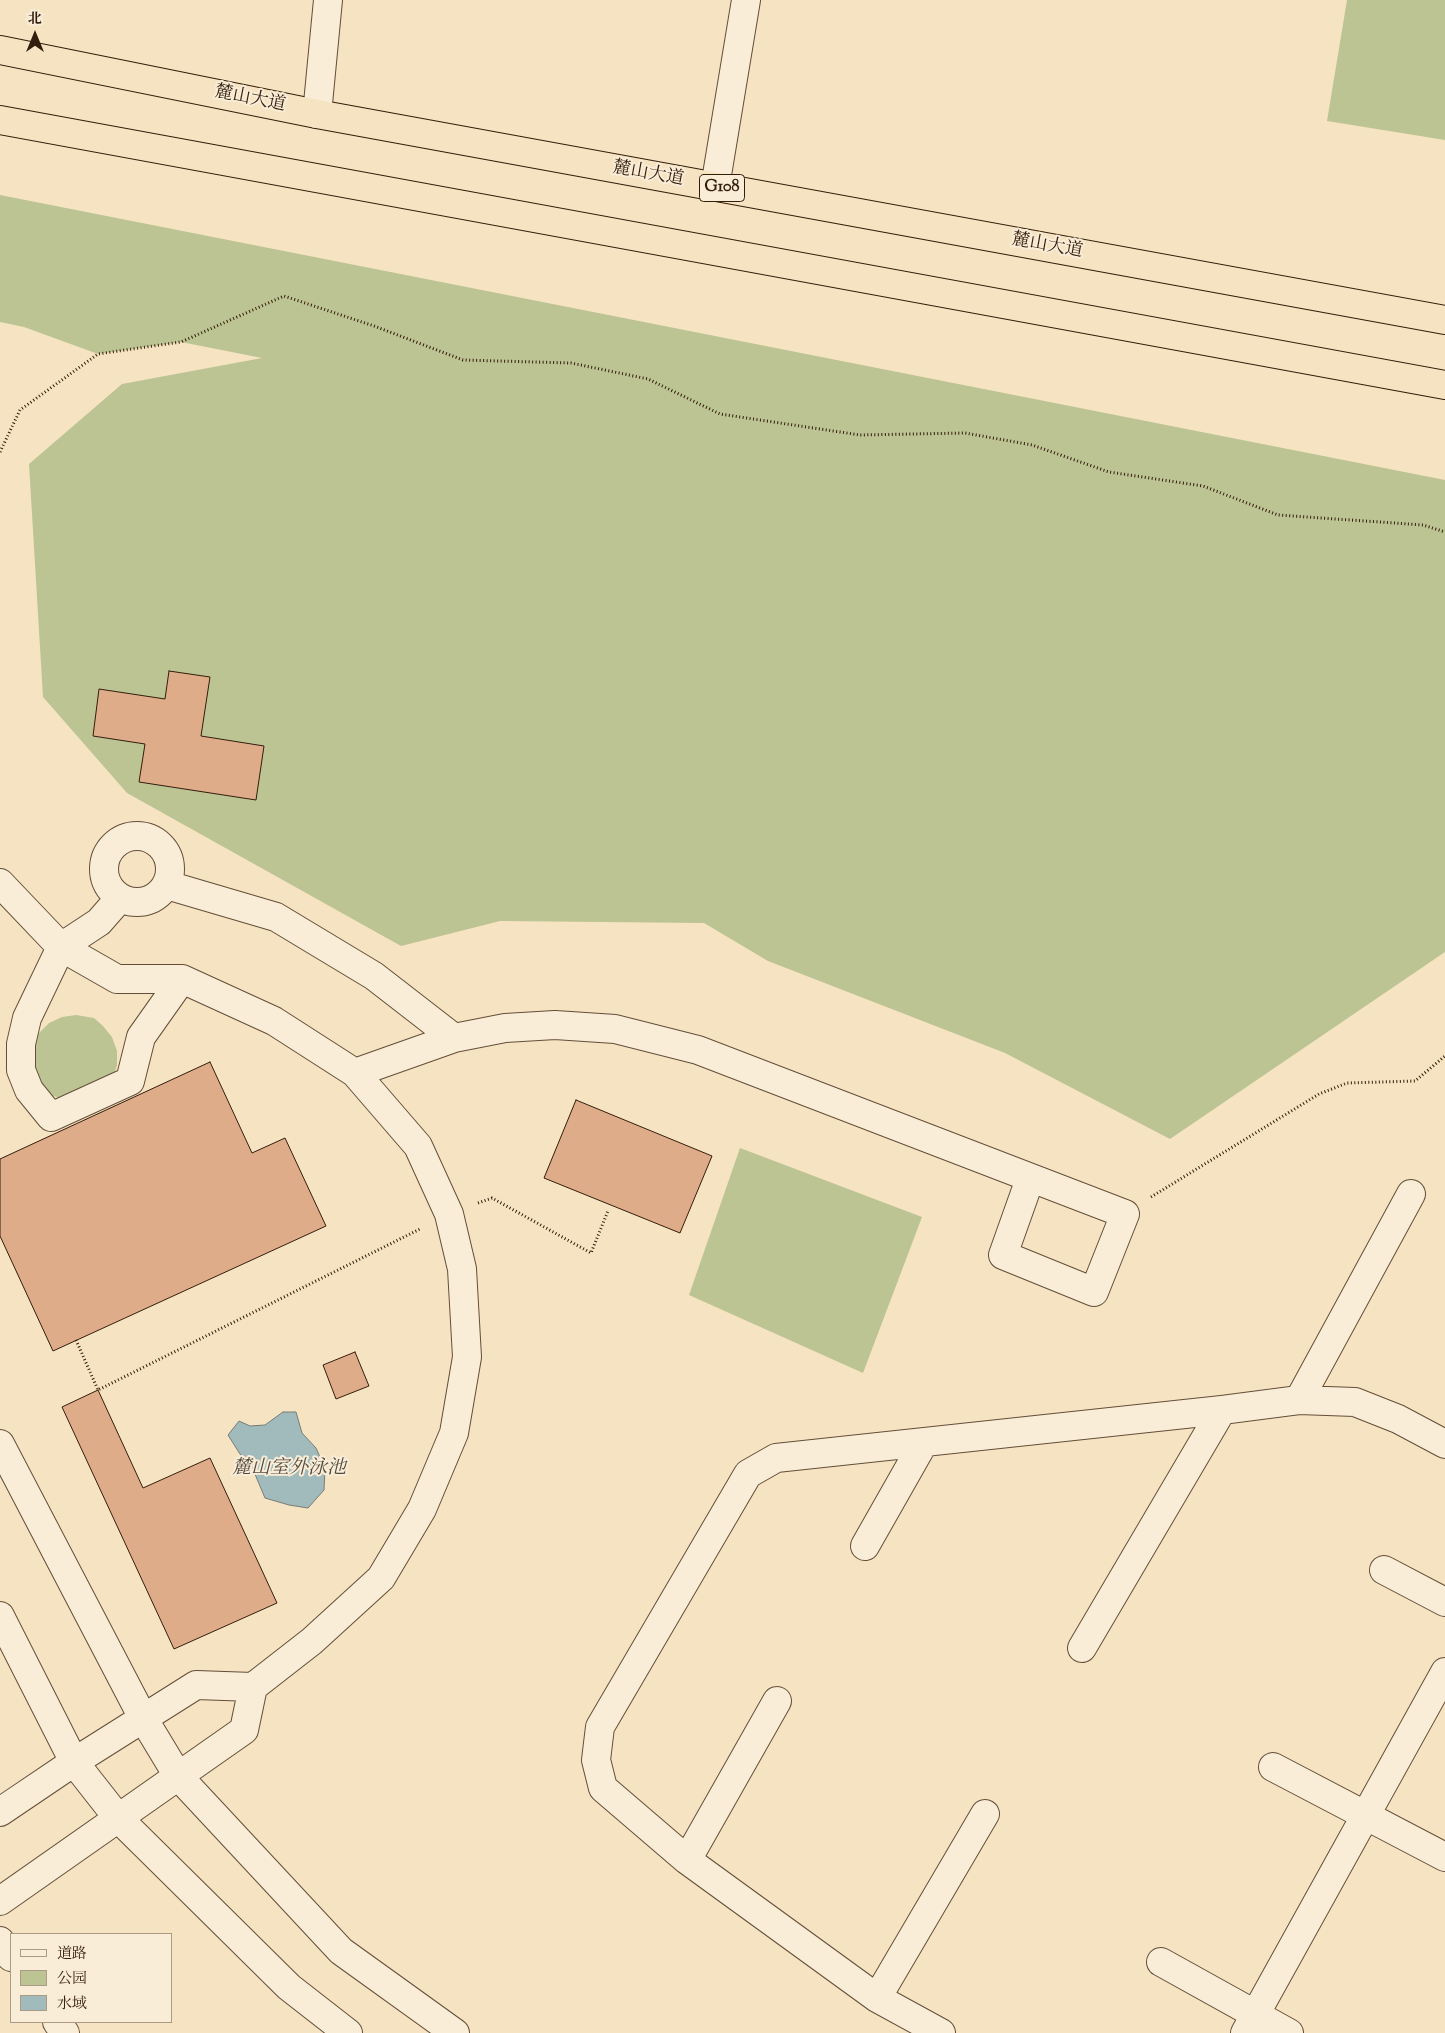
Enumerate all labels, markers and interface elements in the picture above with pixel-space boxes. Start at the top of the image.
north arrow [10,10,60,60]
text: 北 [28,10,42,30]
street label: 麓山大道 [213,83,287,117]
street label: 麓山大道 [611,158,685,192]
road number: G108 [700,174,744,202]
street label: 麓山大道 [1010,230,1084,264]
water label: 麓山室外泳池 [232,1459,346,1481]
legend [10,1933,172,2023]
text: 道路 [57,1944,87,1965]
text: 公园 [57,1969,87,1990]
text: 水域 [57,1994,87,2015]

